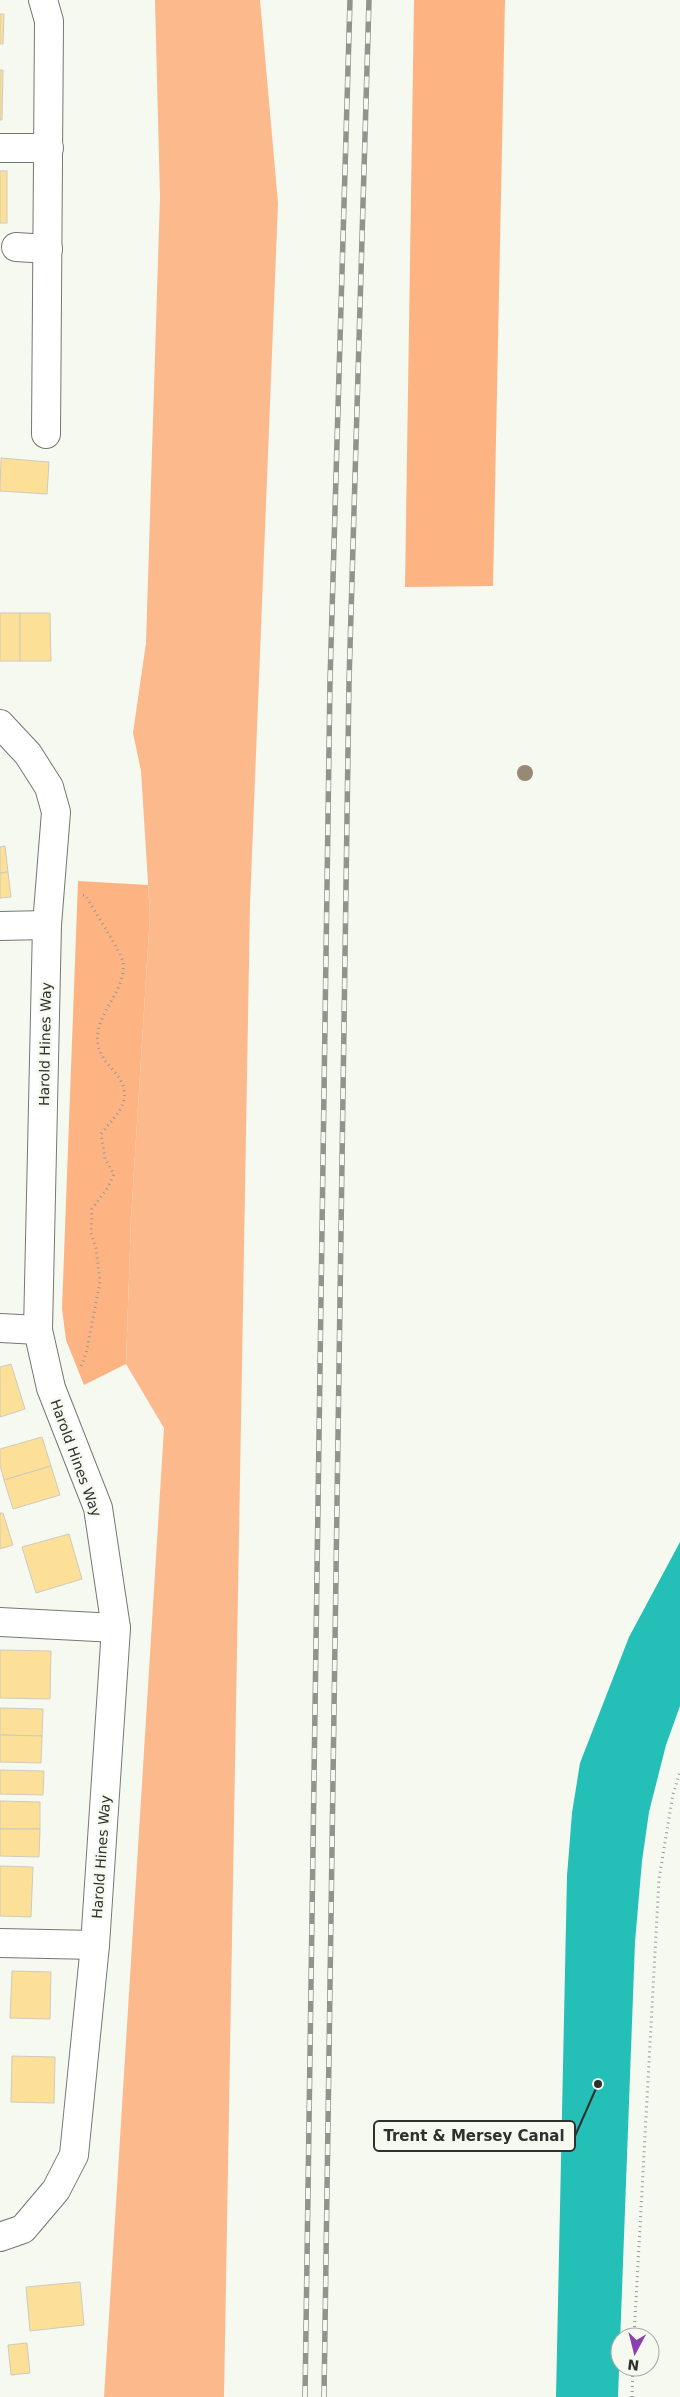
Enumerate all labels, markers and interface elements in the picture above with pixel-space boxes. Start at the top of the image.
street label: Harold Hines Way [36,982,54,1106]
street label: Harold Hines Way [47,1397,105,1519]
street label: Harold Hines Way [89,1795,113,1919]
callout: Trent & Mersey Canal [374,2121,575,2151]
text: Trent & Mersey Canal [383,2127,565,2145]
north arrow [610,2327,660,2377]
text: N [627,2356,640,2374]

